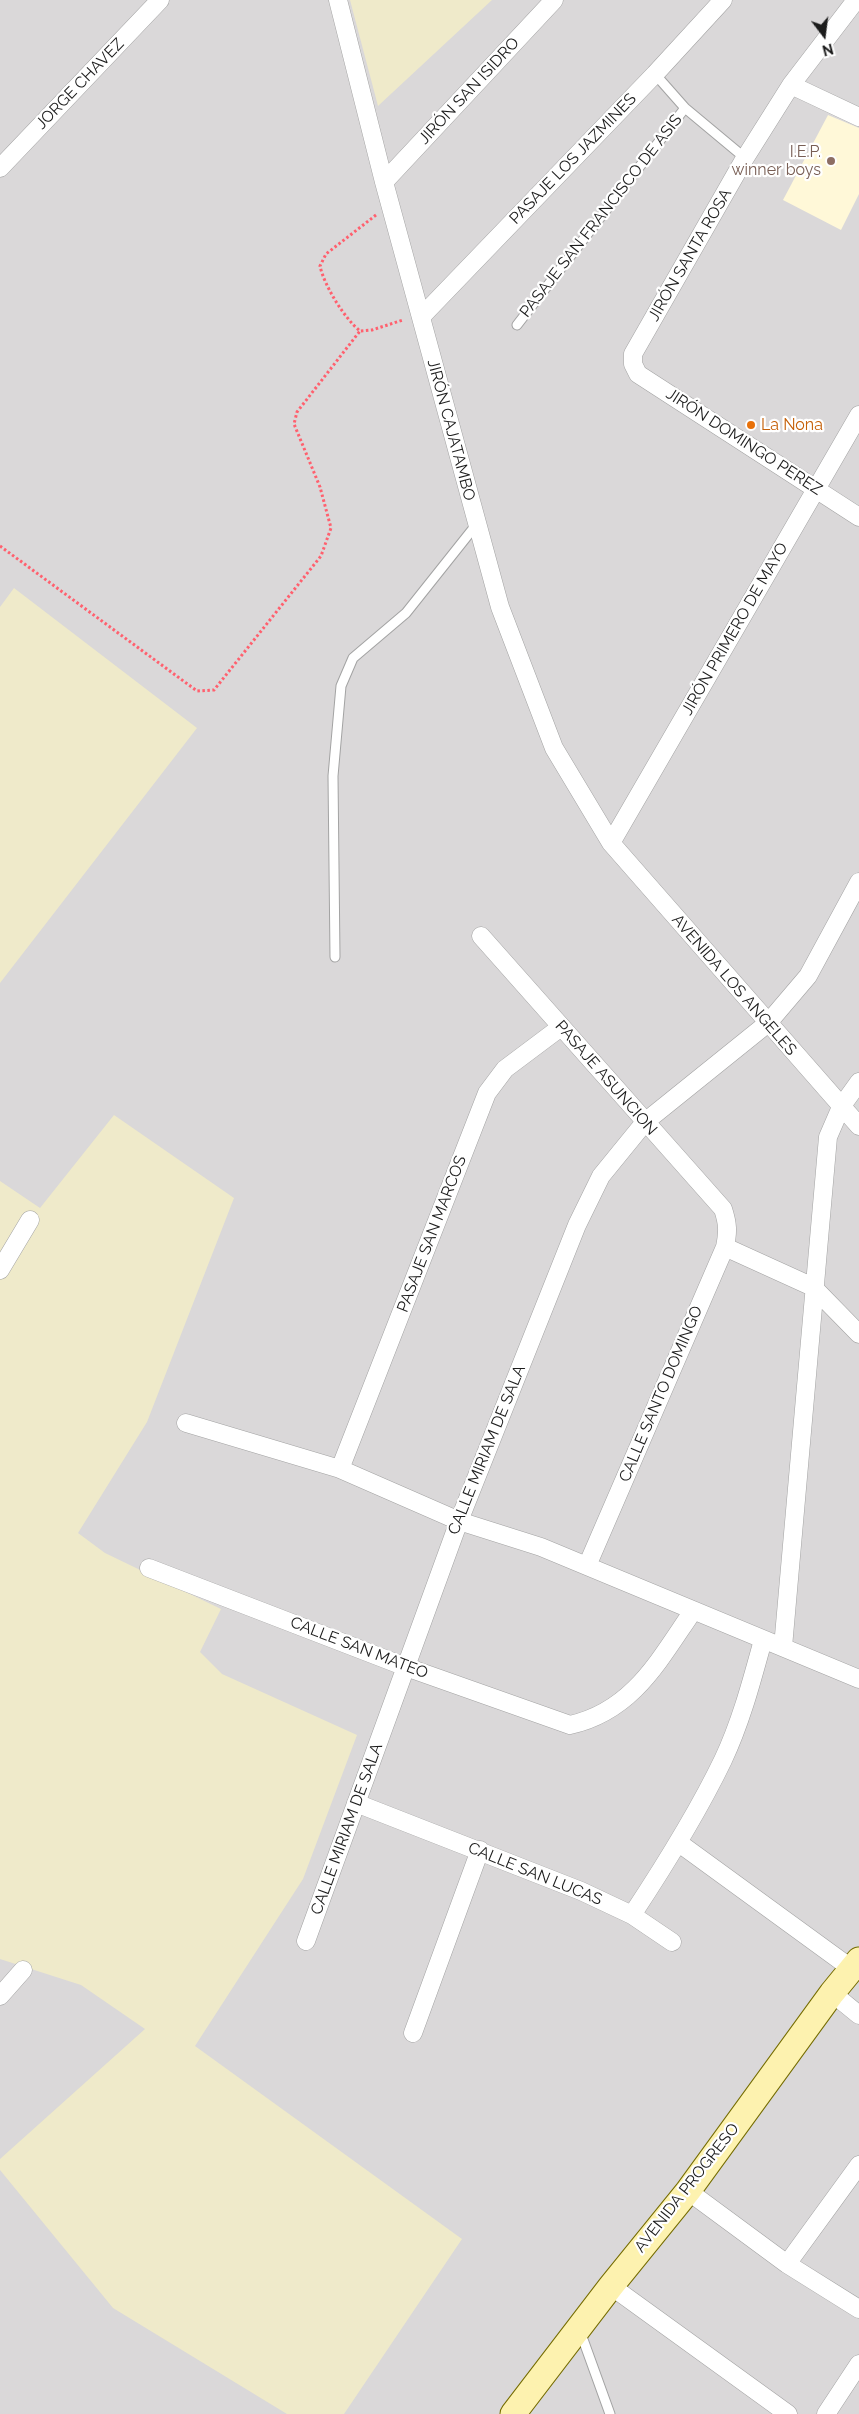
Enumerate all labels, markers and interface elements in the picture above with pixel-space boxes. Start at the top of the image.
north arrow [799,10,849,60]
street label: JIRÓN SAN ISIDRO [415,34,523,148]
street label: JORGE CHAVEZ [32,35,128,133]
text: N [821,40,835,59]
street label: PASAJE LOS JAZMINES [506,90,640,228]
street label: PASAJE SAN FRANCISCO DE ASIS [516,111,686,321]
place label: I.E.P. winner boys [731,142,821,180]
marker: I.E.P. winner boys [825,155,837,167]
street label: JIRÓN SANTA ROSA [644,185,736,325]
street label: JIRÓN CAJATAMBO [423,357,479,503]
street label: JIRÓN DOMINGO PEREZ [663,384,825,500]
place label: La Nona [761,415,823,435]
marker: La Nona [745,419,757,431]
street label: JIRÓN PRIMERO DE MAYO [678,539,792,719]
street label: AVENIDA LOS ANGELES [668,911,800,1059]
street label: PASAJE ASUNCION [551,1017,661,1139]
street label: PASAJE SAN MARCOS [393,1153,471,1315]
street label: CALLE SANTO DOMINGO [615,1303,707,1485]
street label: CALLE MIRIAM DE SALA [444,1362,530,1538]
street label: CALLE SAN MATEO [287,1613,431,1683]
street label: CALLE MIRIAM DE SALA [307,1741,387,1917]
street label: CALLE SAN LUCAS [465,1838,605,1910]
street label: AVENIDA PROGRESO [631,2120,743,2256]

